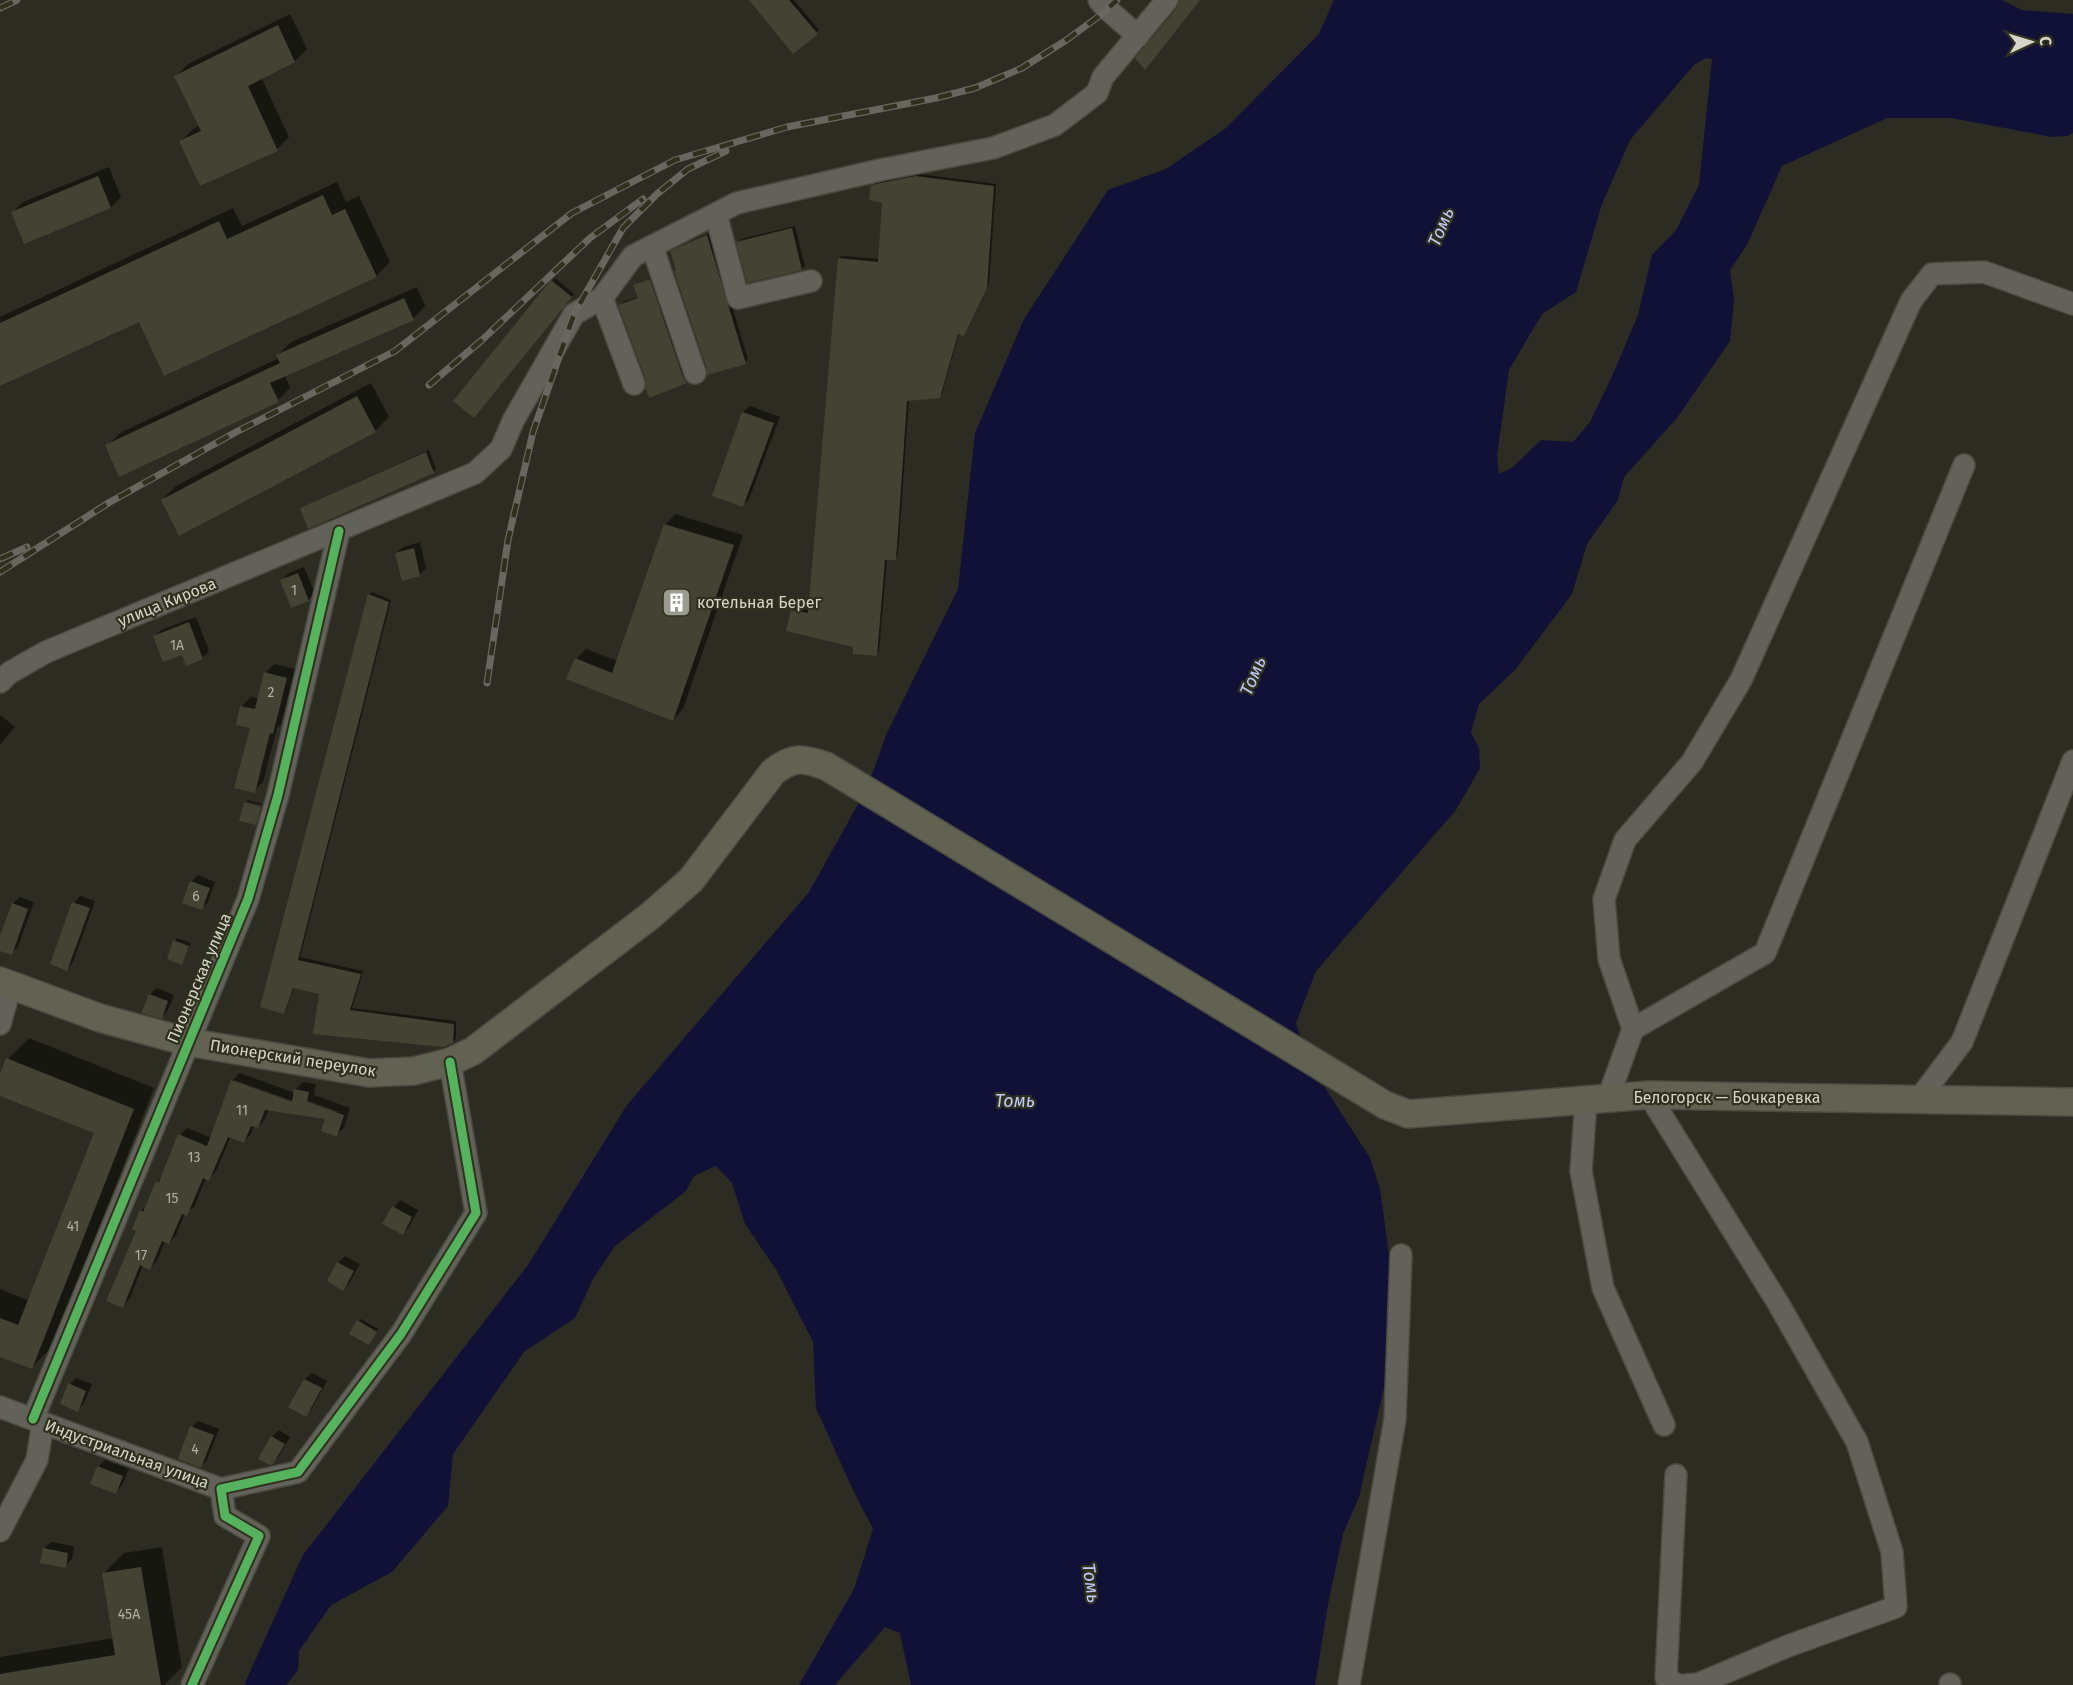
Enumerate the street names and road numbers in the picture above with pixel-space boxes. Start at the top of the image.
street label: улица Кирова [115,574,219,630]
street label: Пионерская улица [163,910,235,1046]
street label: Пионерский переулок [209,1035,378,1081]
street label: Белогорск — Бочкаревка [1634,1088,1821,1107]
street label: Индустриальная улица [42,1415,212,1493]

